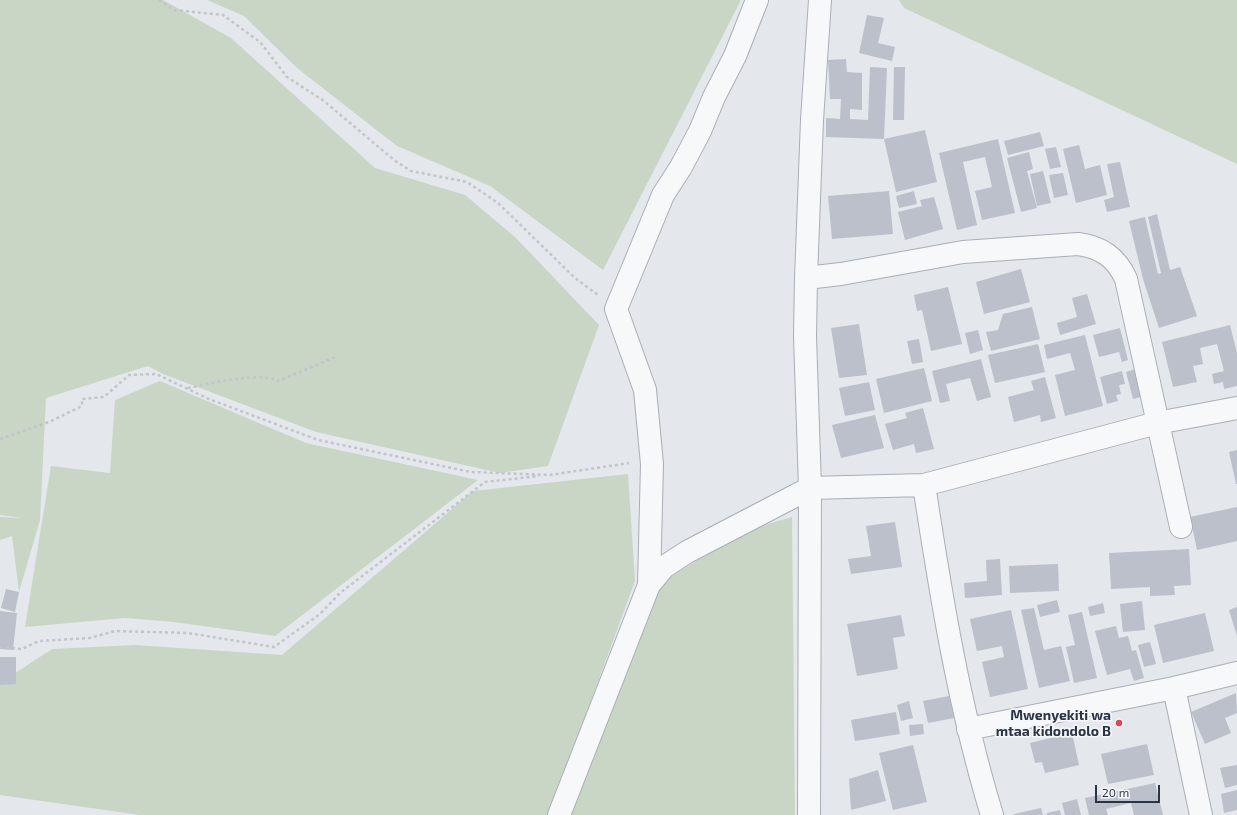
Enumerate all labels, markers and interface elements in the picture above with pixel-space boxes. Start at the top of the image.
place label: Mwenyekiti wa mtaa kidondolo B [996,707,1111,740]
marker: Mwenyekiti wa mtaa kidondolo B [1114,718,1124,728]
scale bar [1097,777,1162,803]
text: 20 m [1102,785,1129,799]

